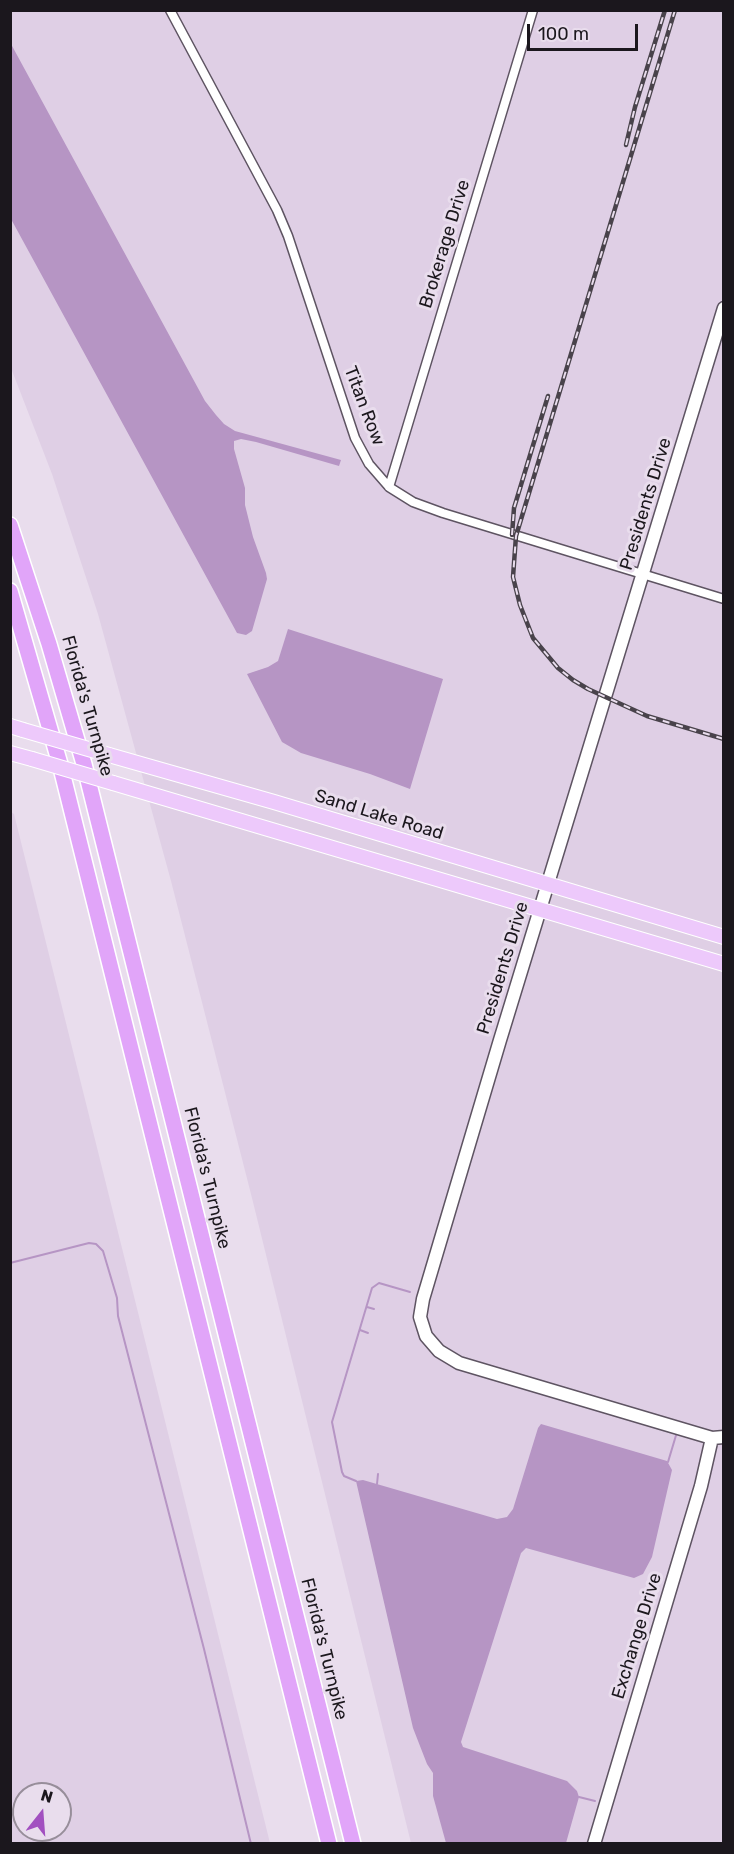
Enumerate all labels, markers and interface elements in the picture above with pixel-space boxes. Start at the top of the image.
scale bar [530,12,641,50]
text: 100 m [538,23,589,45]
street label: Brokerage Drive [415,177,475,311]
street label: Titan Row [339,363,389,449]
street label: Presidents Drive [616,435,676,573]
street label: Florida's Turnpike [57,633,117,779]
street label: Sand Lake Road [312,785,446,845]
street label: Presidents Drive [473,899,533,1037]
street label: Florida's Turnpike [179,1105,235,1251]
street label: Exchange Drive [608,1570,666,1702]
street label: Florida's Turnpike [296,1576,352,1722]
north arrow [12,1782,72,1842]
text: N [39,1785,55,1807]

